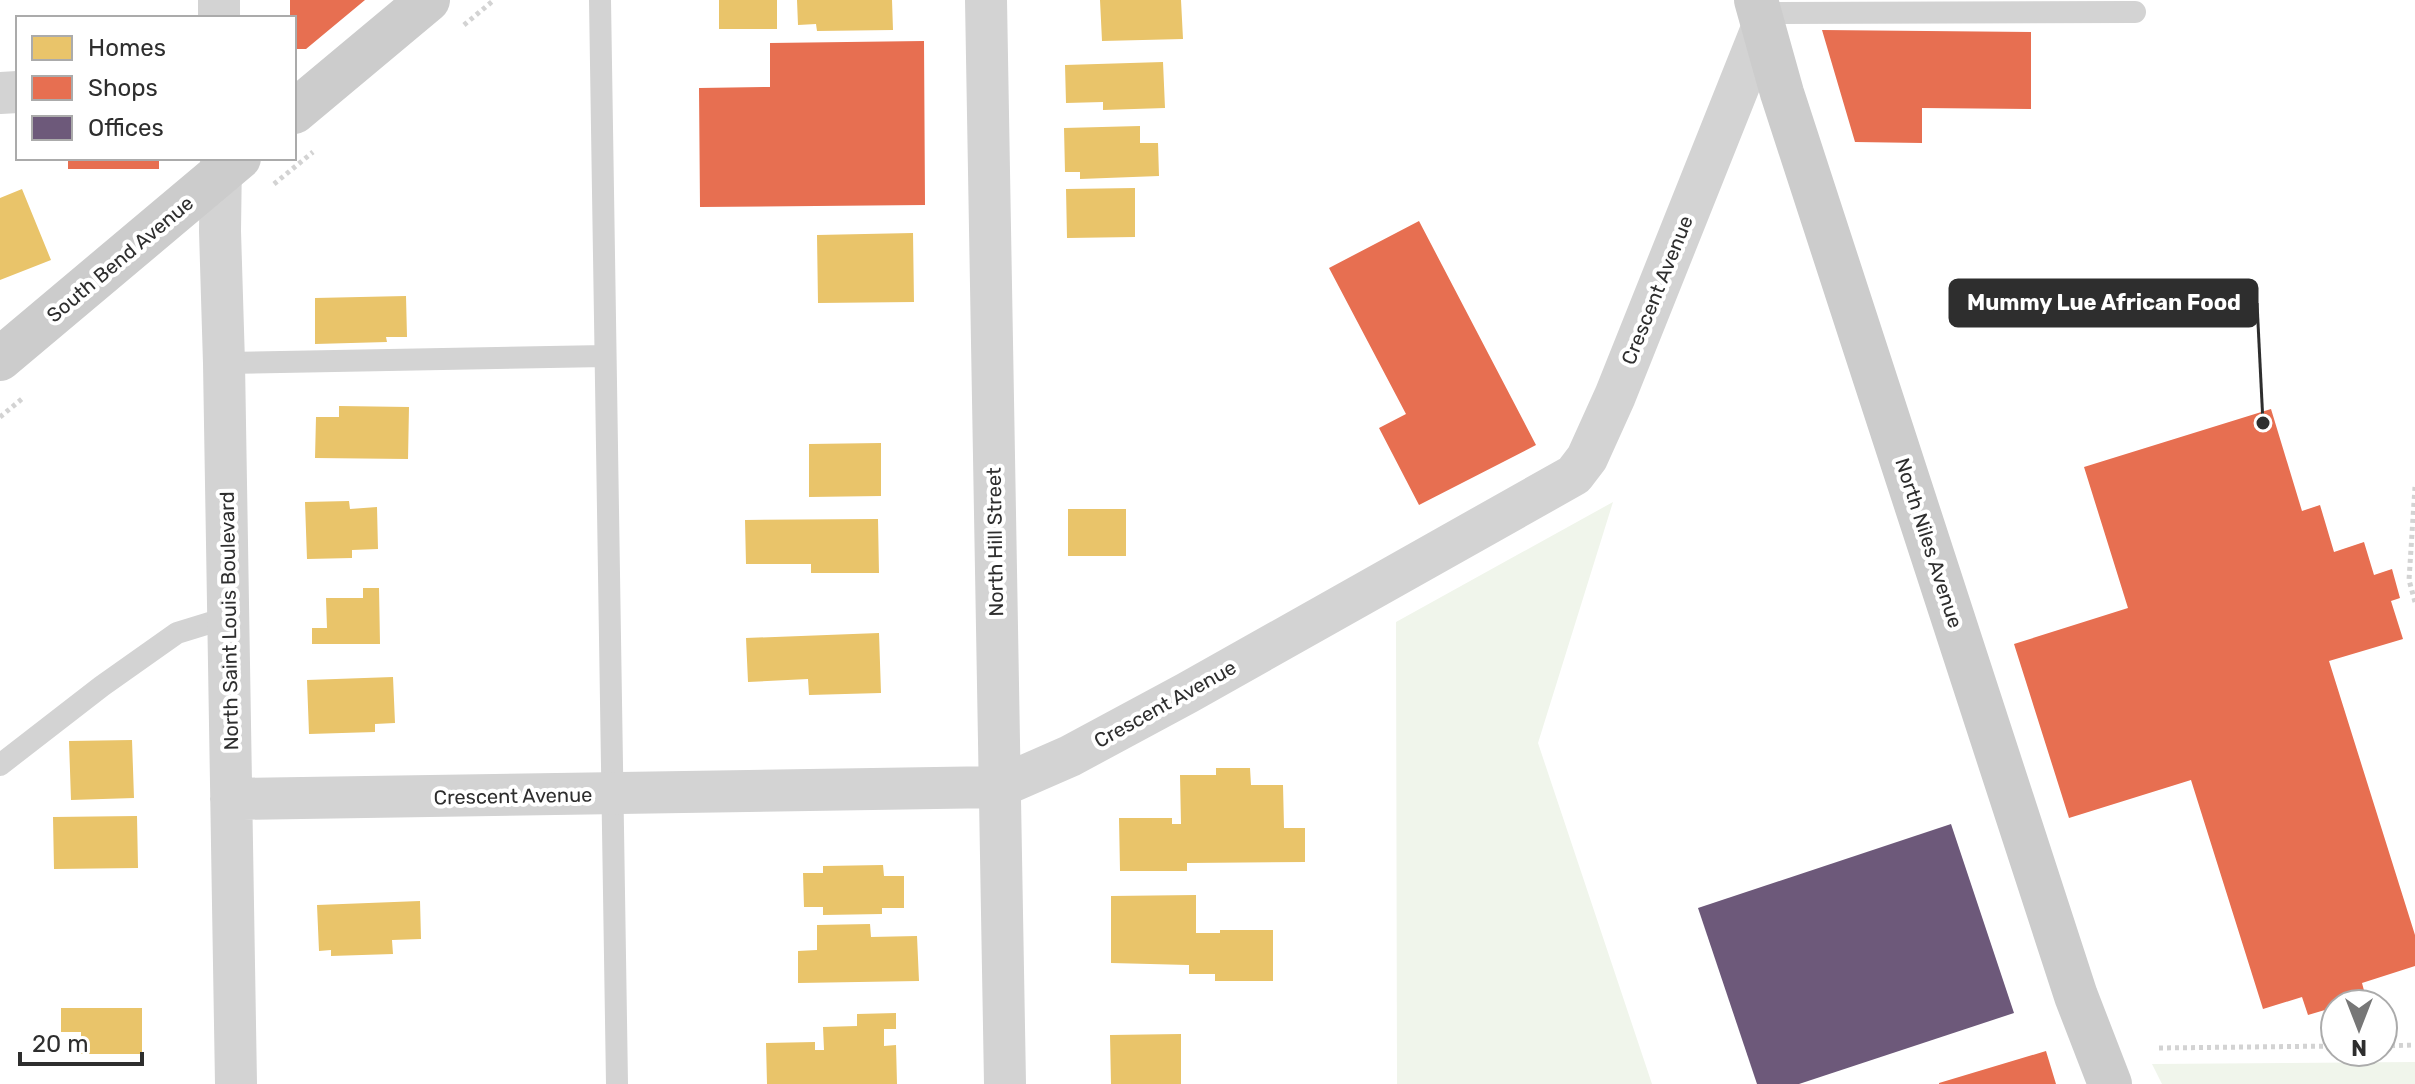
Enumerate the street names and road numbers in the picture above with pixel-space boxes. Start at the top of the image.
street label: South Bend Avenue [42,191,198,327]
street label: Crescent Avenue [1616,212,1698,368]
street label: North Niles Avenue [1890,455,1968,631]
street label: North Hill Street [982,467,1008,617]
street label: North Saint Louis Boulevard [215,491,243,751]
street label: Crescent Avenue [1090,655,1240,753]
street label: Crescent Avenue [434,783,592,809]

